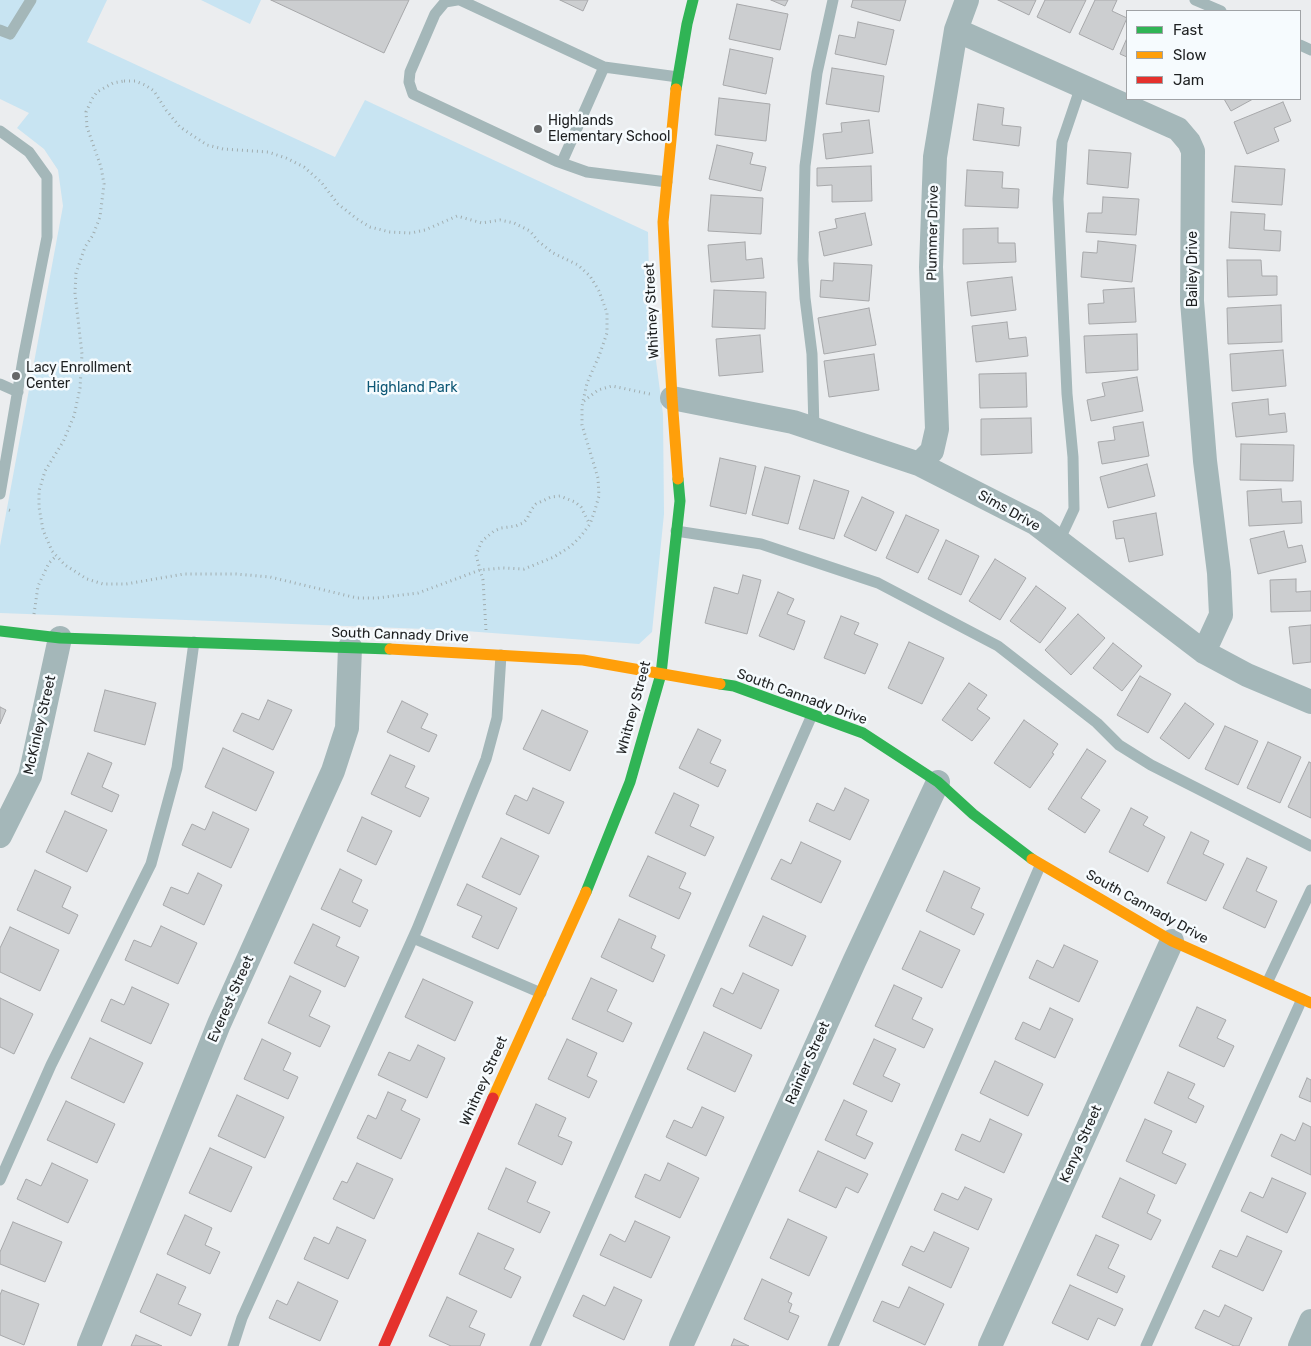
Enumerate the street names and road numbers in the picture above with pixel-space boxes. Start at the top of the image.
street label: Plummer Drive [924,185,942,281]
street label: Bailey Drive [1185,231,1201,307]
street label: Whitney Street [641,262,663,360]
street label: Sims Drive [975,487,1043,535]
street label: South Cannady Drive [331,624,469,646]
street label: Whitney Street [613,659,655,757]
street label: South Cannady Drive [735,666,869,728]
street label: McKinley Street [20,674,60,776]
street label: South Cannady Drive [1083,866,1211,948]
street label: Everest Street [204,953,258,1045]
street label: Rainier Street [782,1019,834,1107]
street label: Whitney Street [457,1034,511,1128]
street label: Kenya Street [1056,1103,1106,1185]

